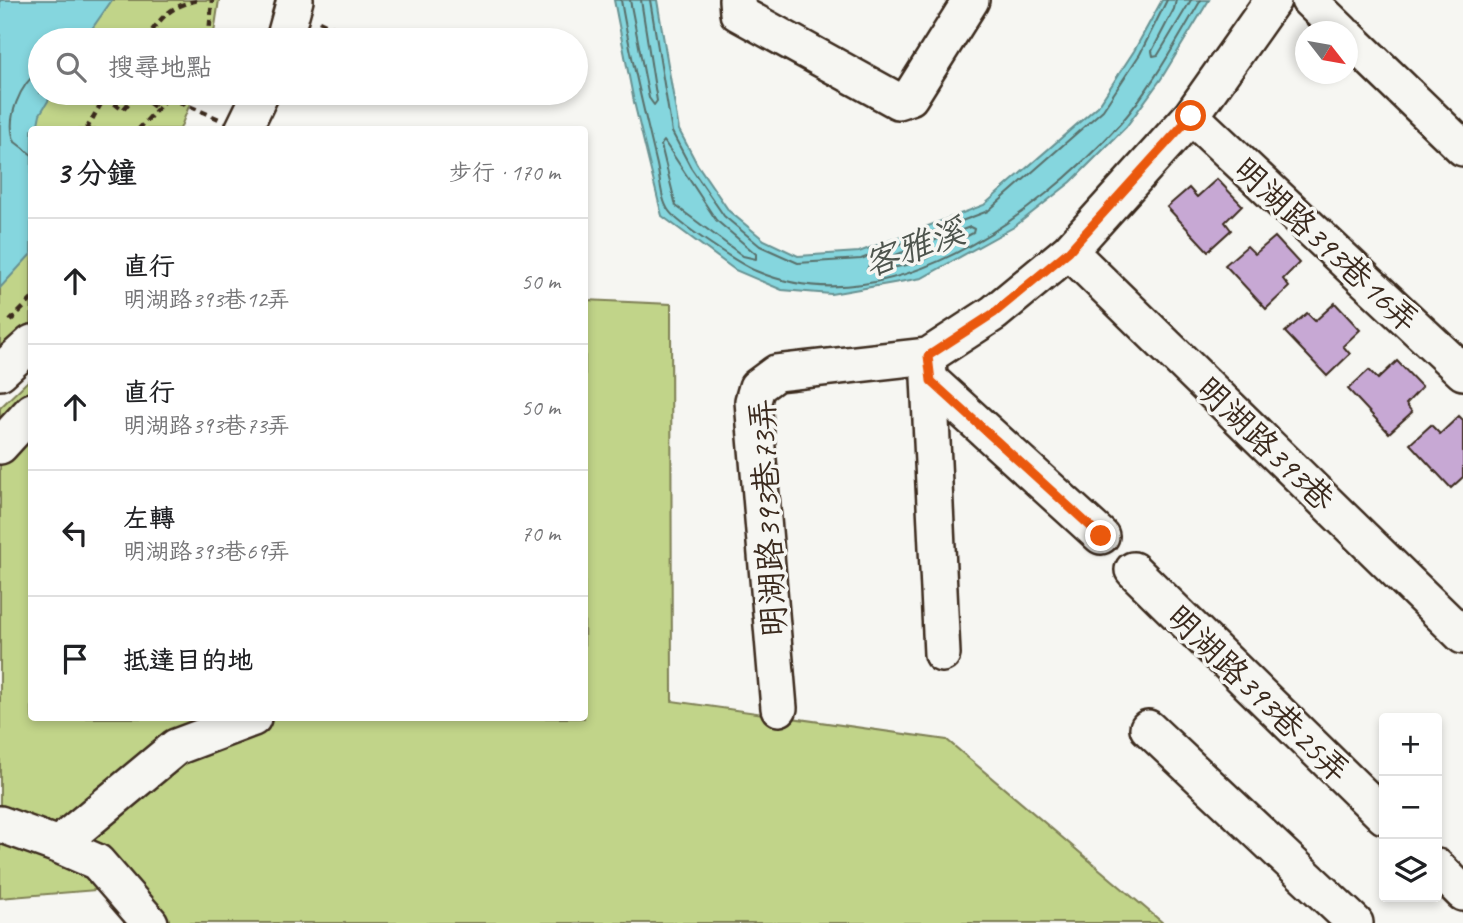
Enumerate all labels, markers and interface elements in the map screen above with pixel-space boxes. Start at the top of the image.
north arrow [1295,21,1358,84]
search box [28,28,588,105]
icon: search [52,48,90,86]
text: 搜尋地點 [108,51,212,84]
route start [1175,100,1206,131]
street label: 明湖路393巷16弄 [1225,148,1428,342]
text: 3 分鐘 [56,154,137,192]
text: 步行 · 170 m [449,158,560,187]
water label: 客雅溪 [857,208,973,287]
text: 直行 [123,250,175,283]
icon: ahead [56,262,94,300]
text: 50 m [521,267,560,296]
text: 明湖路393巷12弄 [123,285,290,314]
street label: 明湖路393巷 [1187,367,1343,520]
text: 直行 [123,376,175,409]
icon: ahead [56,388,94,426]
text: 50 m [521,393,560,422]
street label: 明湖路393巷73弄 [741,397,795,639]
text: 明湖路393巷73弄 [123,411,290,440]
text: 左轉 [123,502,175,535]
icon: left [56,514,94,552]
text: 70 m [521,519,560,548]
route end [1085,520,1116,551]
text: 明湖路393巷69弄 [123,537,290,566]
street label: 明湖路393巷25弄 [1158,596,1359,792]
icon: arrive [56,640,94,678]
text: 抵達目的地 [123,644,253,677]
map controls [1379,713,1442,902]
button: + [1379,713,1442,776]
button: − [1379,776,1442,839]
button: layers [1379,839,1442,902]

